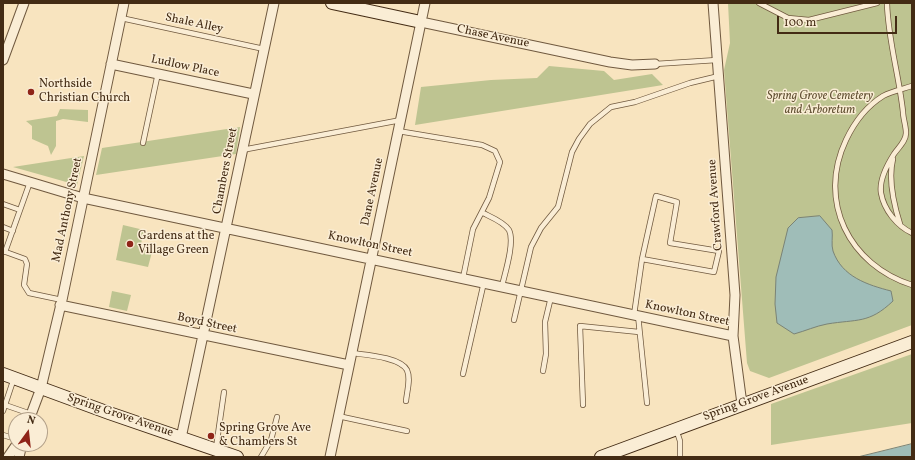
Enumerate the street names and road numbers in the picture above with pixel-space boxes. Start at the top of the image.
street label: Shale Alley [164,11,224,37]
street label: Chase Avenue [456,22,530,52]
street label: Ludlow Place [150,53,220,81]
street label: Chambers Street [211,127,241,215]
street label: Mad Anthony Street [50,156,86,264]
street label: Dane Avenue [359,157,387,227]
street label: Crawford Avenue [706,159,726,251]
street label: Knowlton Street [326,229,414,261]
street label: Knowlton Street [643,298,731,330]
street label: Boyd Street [176,311,238,337]
street label: Spring Grove Avenue [701,373,811,425]
street label: Spring Grove Avenue [65,391,175,441]

